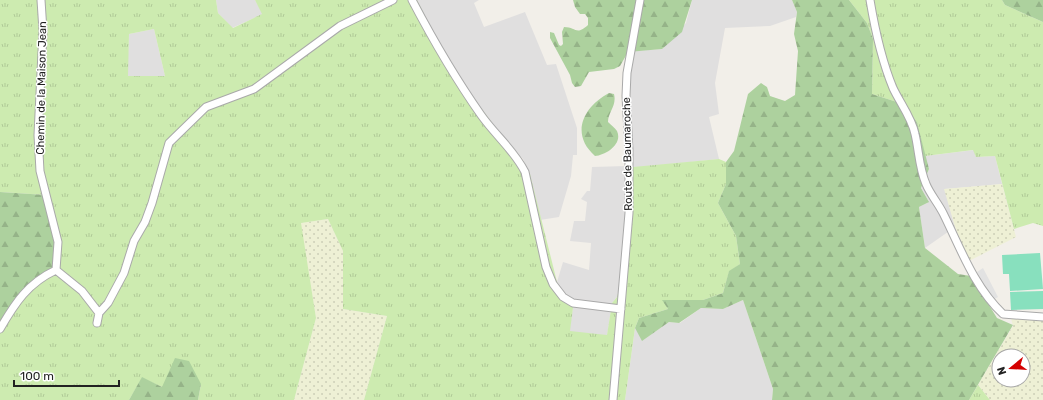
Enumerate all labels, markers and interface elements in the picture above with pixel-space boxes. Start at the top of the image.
street label: Chemin de la Maison Jean [34,21,49,155]
street label: Route de Baumaroche [620,97,635,211]
north arrow [991,348,1031,388]
scale bar [14,362,119,388]
text: N [995,365,1009,377]
text: 100 m [20,369,54,383]

